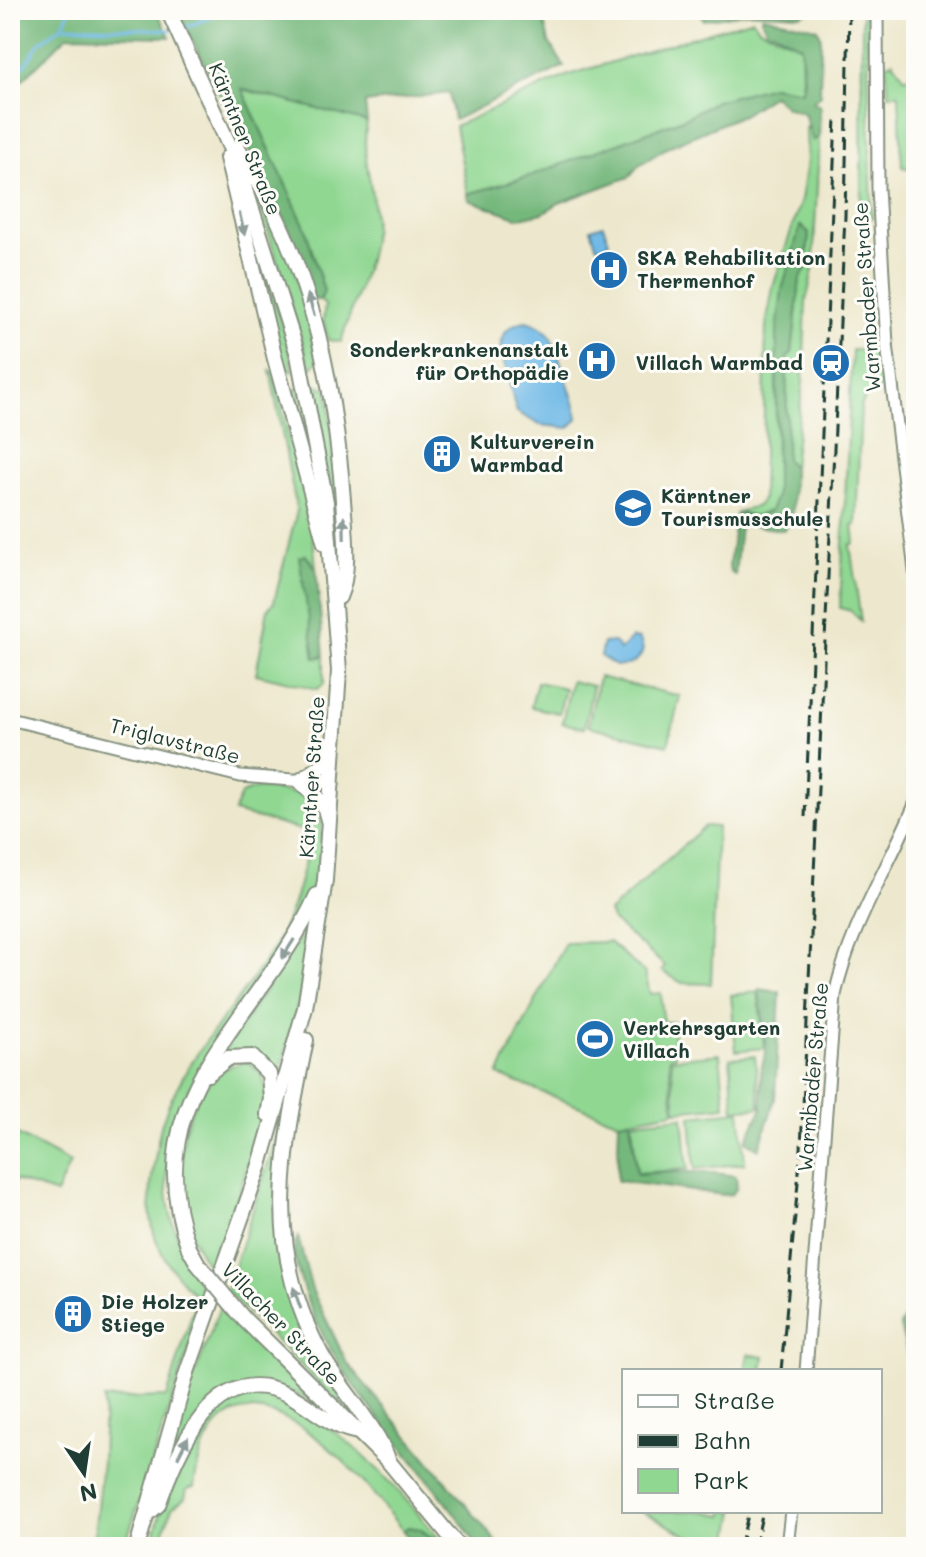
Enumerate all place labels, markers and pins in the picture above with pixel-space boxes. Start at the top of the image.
place label: SKA Rehabilitation Thermenhof [637,244,826,293]
hospital icon: SKA Rehabilitation Thermenhof [588,249,630,291]
place label: Sonderkrankenanstalt für Orthopädie [349,336,569,385]
hospital icon: Sonderkrankenanstalt für Orthopädie [576,340,618,382]
station icon: Villach Warmbad [810,342,852,384]
place label: Villach Warmbad [636,349,803,375]
place label: Kulturverein Warmbad [470,428,594,477]
building icon: Kulturverein Warmbad [421,433,463,475]
place label: Kärntner Tourismusschule [661,482,824,531]
school or university icon: Kärntner Tourismusschule [612,487,654,529]
place label: Verkehrsgarten Villach [623,1014,780,1063]
sports icon: Verkehrsgarten Villach [574,1018,616,1060]
place label: Die Holzer Stiege [101,1288,209,1337]
building icon: Die Holzer Stiege [52,1293,94,1335]

